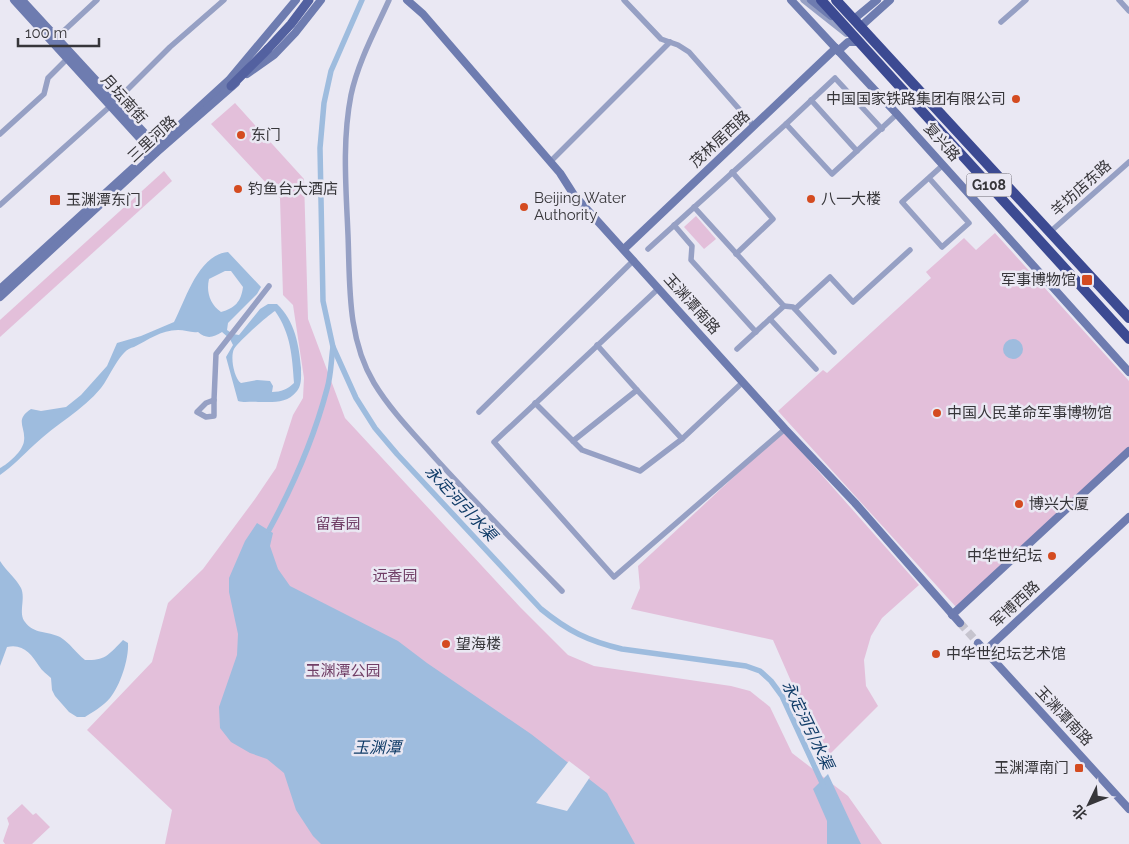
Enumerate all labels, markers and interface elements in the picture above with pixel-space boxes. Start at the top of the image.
scale bar [18,15,99,47]
text: 100 m [25,24,67,42]
street label: 月坛南街 [97,71,151,127]
place label: 中国国家铁路集团有限公司 [826,90,1006,108]
marker: 中国国家铁路集团有限公司 [1010,93,1022,105]
street label: 茂林居西路 [686,107,754,171]
street label: 三里河路 [124,112,180,166]
street label: 复兴路 [920,119,964,165]
place label: 东门 [251,126,281,144]
marker: 东门 [235,129,247,141]
street label: 羊坊店东路 [1047,156,1115,220]
road number: G108 [966,174,1012,196]
place label: 钓鱼台大酒店 [248,180,338,198]
marker: 钓鱼台大酒店 [232,183,244,195]
place label: Beijing Water Authority [534,189,627,224]
place label: 八一大楼 [821,190,881,208]
place label: 玉渊潭东门 [66,191,141,209]
marker: 玉渊潭东门 [48,193,62,207]
marker: 八一大楼 [805,193,817,205]
marker: Beijing Water Authority [518,201,530,213]
street label: 玉渊潭南路 [660,270,724,338]
place label: 军事博物馆 [1001,271,1076,289]
marker: 军事博物馆 [1080,273,1094,287]
place label: 中国人民革命军事博物馆 [947,404,1112,422]
marker: 中国人民革命军事博物馆 [931,407,943,419]
water label: 永定河引水渠 [421,461,502,546]
place label: 博兴大厦 [1029,495,1089,513]
marker: 博兴大厦 [1013,498,1025,510]
park label: 留春园 [315,515,361,533]
place label: 中华世纪坛 [967,547,1042,565]
marker: 中华世纪坛 [1046,550,1058,562]
park label: 远香园 [372,567,418,585]
street label: 军博西路 [987,577,1043,631]
place label: 望海楼 [456,635,501,653]
marker: 望海楼 [440,638,452,650]
place label: 中华世纪坛艺术馆 [946,645,1066,663]
marker: 中华世纪坛艺术馆 [930,648,942,660]
park label: 玉渊潭公园 [305,662,381,680]
water label: 永定河引水渠 [778,678,838,774]
street label: 玉渊潭南路 [1032,682,1096,750]
water label: 玉渊潭 [353,738,404,757]
place label: 玉渊潭南门 [994,759,1069,777]
marker: 玉渊潭南门 [1073,762,1085,774]
north arrow [1064,779,1114,829]
text: 北 [1069,802,1090,823]

